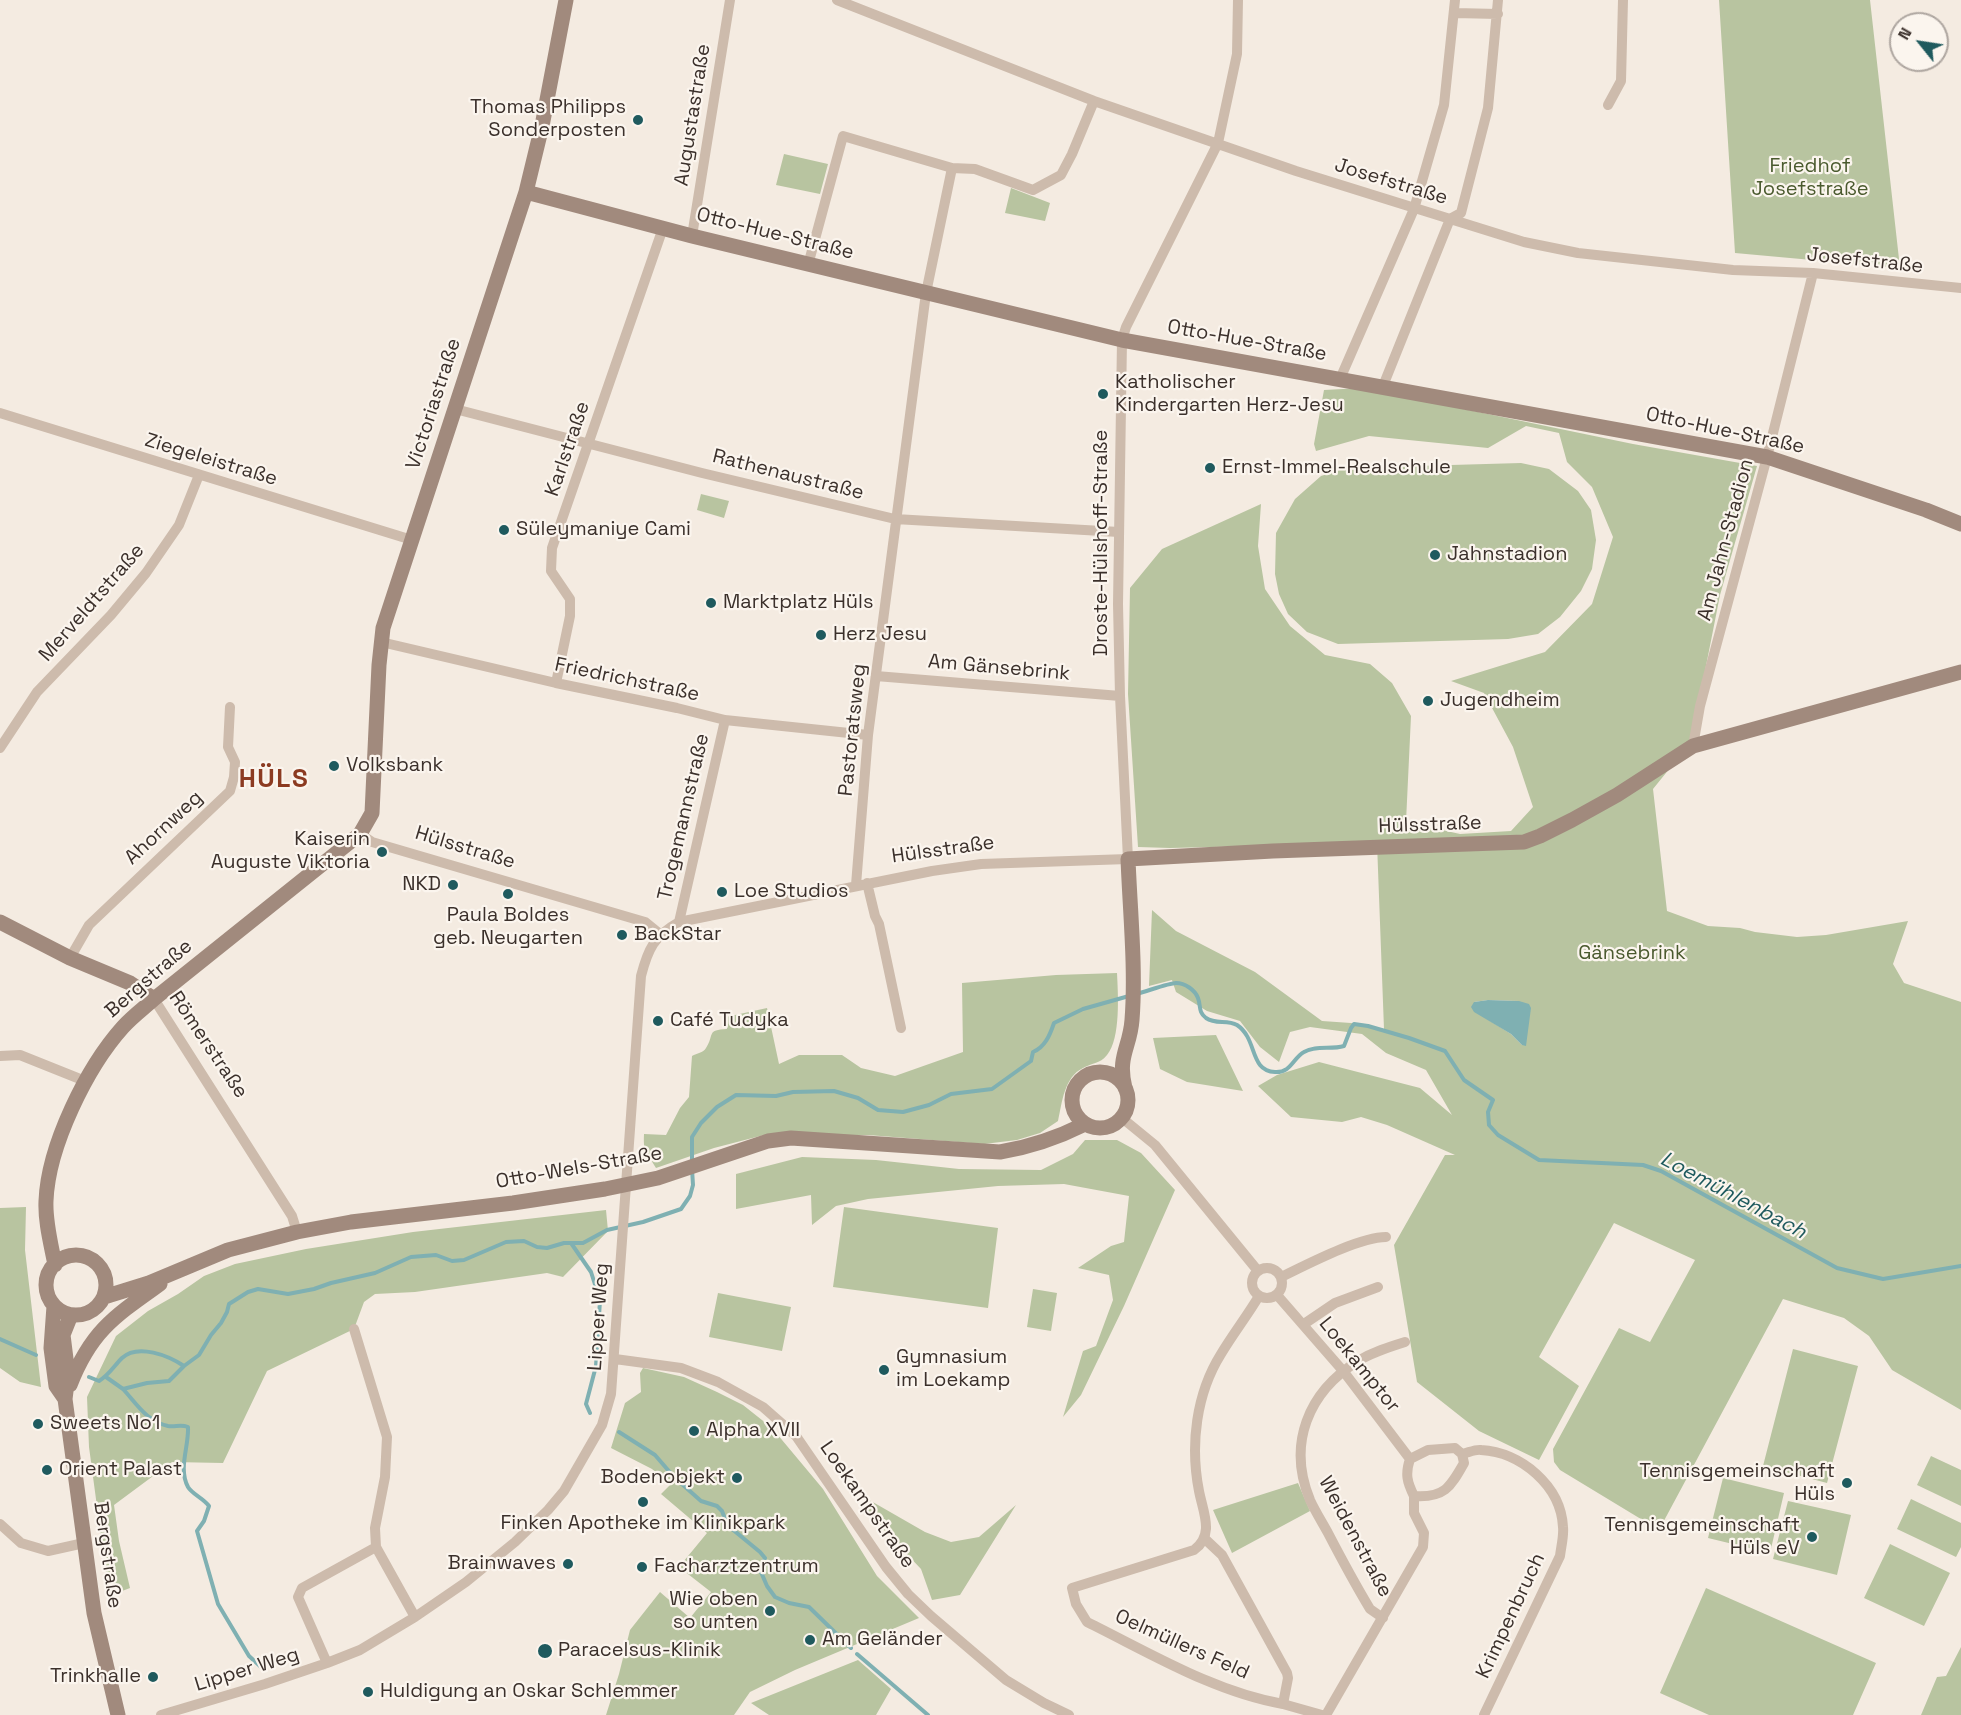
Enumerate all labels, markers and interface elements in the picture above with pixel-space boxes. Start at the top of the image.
north arrow [1889,12,1949,72]
text: N [1893,24,1916,44]
street label: Augustastraße [670,42,716,188]
place label: Thomas Philipps Sonderposten [470,96,626,143]
marker: Thomas Philipps Sonderposten [631,113,645,127]
street label: Josefstraße [1332,153,1450,211]
park label: Friedhof Josefstraße [1752,155,1868,202]
street label: Otto-Hue-Straße [694,203,856,265]
street label: Josefstraße [1806,243,1924,279]
street label: Otto-Hue-Straße [1165,315,1329,367]
street label: Victoriastraße [401,335,467,473]
place label: Katholischer Kindergarten Herz-Jesu [1115,371,1344,418]
marker: Katholischer Kindergarten Herz-Jesu [1096,387,1110,401]
street label: Karlstraße [541,398,595,500]
street label: Otto-Hue-Straße [1644,402,1806,460]
street label: Ziegeleistraße [142,428,280,492]
street label: Droste-Hülshoff-Straße [1090,430,1114,656]
street label: Rathenaustraße [710,445,866,505]
place label: Ernst-Immel-Realschule [1222,456,1451,480]
street label: Am Jahn-Stadion [1693,456,1759,624]
marker: Ernst-Immel-Realschule [1203,461,1217,475]
place label: Süleymaniye Cami [516,518,691,542]
marker: Süleymaniye Cami [497,523,511,537]
street label: Merveldtstraße [34,539,150,667]
place label: Jahnstadion [1447,543,1567,567]
marker: Jahnstadion [1428,548,1442,562]
place label: Marktplatz Hüls [723,591,874,615]
marker: Marktplatz Hüls [704,596,718,610]
place label: Herz Jesu [833,623,927,647]
marker: Herz Jesu [814,628,828,642]
street label: Am Gänsebrink [927,650,1071,686]
street label: Friedrichstraße [552,653,702,707]
street label: Pastoratsweg [834,663,872,797]
place label: Jugendheim [1440,689,1560,713]
marker: Jugendheim [1421,694,1435,708]
street label: Trogemannstraße [653,731,715,903]
place label: Volksbank [346,754,443,778]
marker: Volksbank [327,759,341,773]
district label: HÜLS [239,764,309,796]
street label: Ahornweg [120,786,208,870]
street label: Hülsstraße [1378,811,1482,839]
street label: Hülsstraße [412,821,518,875]
place label: Kaiserin Auguste Viktoria [211,828,370,875]
street label: Hülsstraße [890,831,996,869]
marker: Kaiserin Auguste Viktoria [375,845,389,859]
place label: NKD [402,873,441,897]
marker: NKD [446,878,460,892]
place label: Loe Studios [734,880,849,904]
marker: Loe Studios [715,885,729,899]
marker: Paula Boldes geb. Neugarten [501,887,515,901]
place label: Paula Boldes geb. Neugarten [433,904,583,951]
place label: BackStar [634,923,722,947]
marker: BackStar [615,928,629,942]
street label: Bergstraße [100,935,198,1023]
park label: Gänsebrink [1578,942,1686,966]
street label: Römerstraße [163,987,253,1103]
place label: Café Tudyka [670,1009,789,1033]
marker: Café Tudyka [651,1014,665,1028]
street label: Otto-Wels-Straße [494,1142,664,1194]
water label: Loemühlenbach [1656,1147,1810,1245]
street label: Lipper Weg [583,1262,615,1372]
street label: Loekamptor [1313,1313,1405,1417]
place label: Gymnasium im Loekamp [896,1346,1010,1393]
marker: Gymnasium im Loekamp [877,1363,891,1377]
place label: Sweets No1 [50,1412,160,1436]
marker: Sweets No1 [31,1417,45,1431]
place label: Alpha XVII [706,1419,800,1443]
marker: Alpha XVII [687,1424,701,1438]
street label: Loekampstraße [814,1437,920,1573]
place label: Orient Palast [59,1458,182,1482]
place label: Tennisgemeinschaft Hüls [1639,1460,1835,1507]
marker: Orient Palast [40,1463,54,1477]
place label: Bodenobjekt [600,1466,725,1490]
marker: Bodenobjekt [730,1471,744,1485]
street label: Weidenstraße [1313,1472,1397,1602]
marker: Tennisgemeinschaft Hüls [1840,1476,1854,1490]
marker: Finken Apotheke im Klinikpark [636,1495,650,1509]
street label: Bergstraße [88,1500,126,1610]
place label: Finken Apotheke im Klinikpark [500,1512,786,1536]
place label: Tennisgemeinschaft Hüls eV [1604,1514,1800,1561]
marker: Tennisgemeinschaft Hüls eV [1805,1530,1819,1544]
street label: Krimpenbruch [1471,1549,1551,1683]
place label: Brainwaves [447,1552,556,1576]
place label: Facharztzentrum [654,1555,819,1579]
marker: Brainwaves [561,1557,575,1571]
marker: Facharztzentrum [635,1560,649,1574]
place label: Wie oben so unten [669,1588,758,1635]
marker: Wie oben so unten [763,1604,777,1618]
street label: Oelmüllers Feld [1111,1605,1253,1685]
place label: Am Geländer [822,1628,943,1652]
marker: Am Geländer [803,1633,817,1647]
place label: Paracelsus-Klinik [558,1639,721,1663]
marker: Paracelsus-Klinik [536,1642,554,1660]
street label: Lipper Weg [192,1643,302,1697]
place label: Trinkhalle [50,1665,141,1689]
marker: Trinkhalle [146,1670,160,1684]
place label: Huldigung an Oskar Schlemmer [380,1680,678,1704]
marker: Huldigung an Oskar Schlemmer [361,1685,375,1699]

